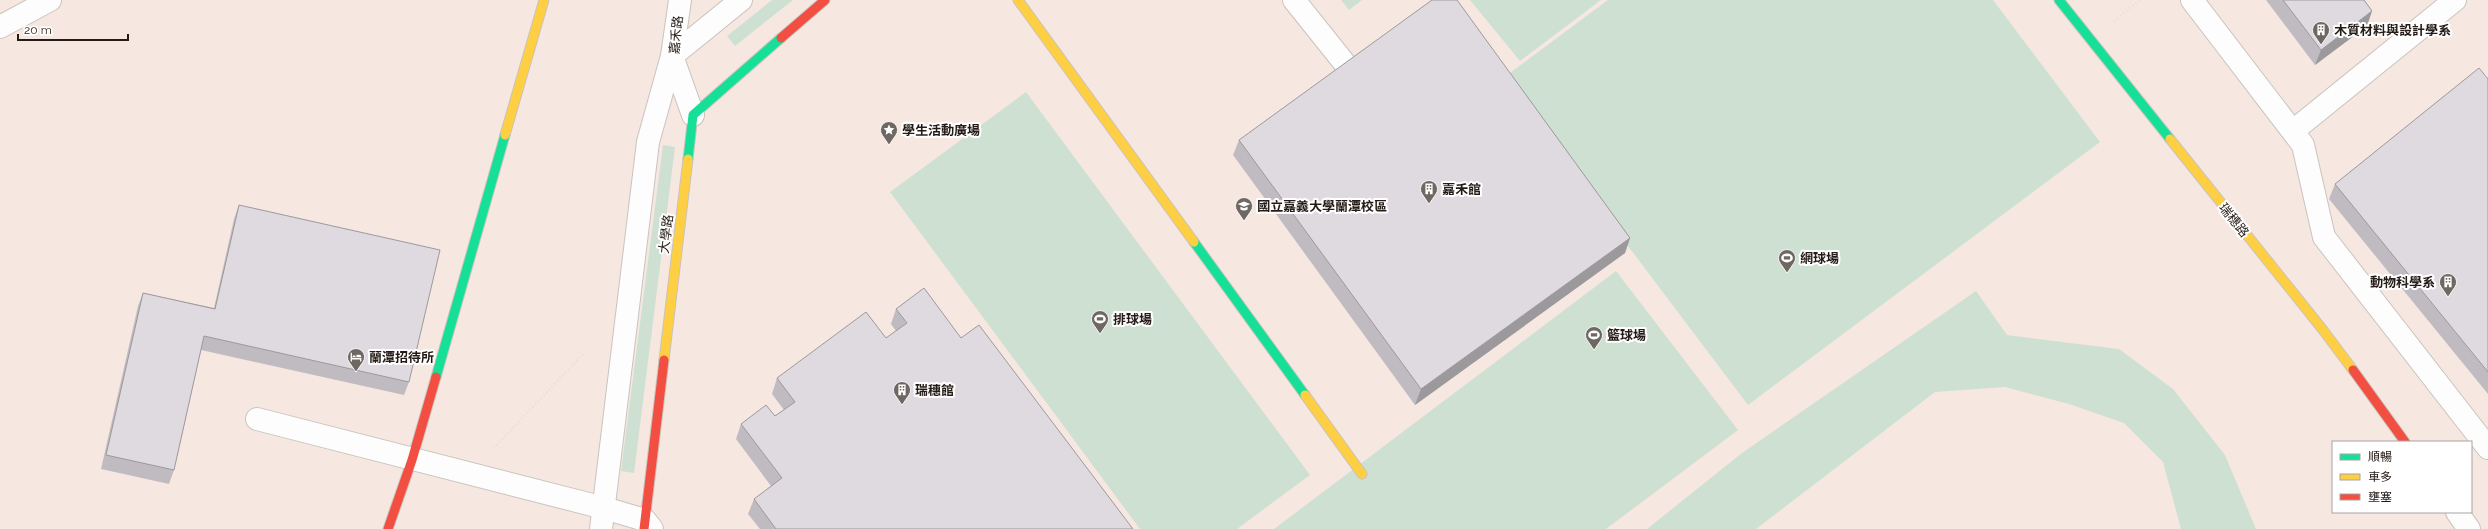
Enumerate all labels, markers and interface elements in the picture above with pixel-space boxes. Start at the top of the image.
street label: 嘉禾路 [667,15,685,55]
scale bar [18,16,128,42]
building icon: 木質材料與設計學系 [2311,20,2331,45]
text: 20 m [24,23,52,37]
place label: 木質材料與設計學系 [2334,23,2451,38]
place icon: 學生活動廣場 [879,120,899,145]
place label: 學生活動廣場 [902,123,980,138]
building icon: 嘉禾館 [1419,179,1439,204]
place label: 嘉禾館 [1442,182,1481,197]
school or university icon: 國立嘉義大學蘭潭校區 [1234,196,1254,221]
place label: 國立嘉義大學蘭潭校區 [1257,199,1387,214]
street label: 瑞穗路 [2216,200,2252,240]
street label: 大學路 [656,214,676,254]
sports icon: 網球場 [1777,248,1797,273]
place label: 網球場 [1800,251,1839,266]
building icon: 動物科學系 [2438,272,2458,297]
place label: 動物科學系 [2370,275,2435,290]
sports icon: 排球場 [1090,309,1110,334]
place label: 排球場 [1113,312,1152,327]
sports icon: 籃球場 [1584,325,1604,350]
place label: 籃球場 [1607,328,1646,343]
hotel icon: 蘭潭招待所 [346,347,366,372]
place label: 蘭潭招待所 [369,350,434,365]
building icon: 瑞穗館 [892,380,912,405]
place label: 瑞穗館 [915,383,954,398]
legend [2332,441,2472,513]
text: 順暢 [2368,450,2392,464]
text: 車多 [2368,470,2392,484]
text: 壅塞 [2368,490,2392,504]

